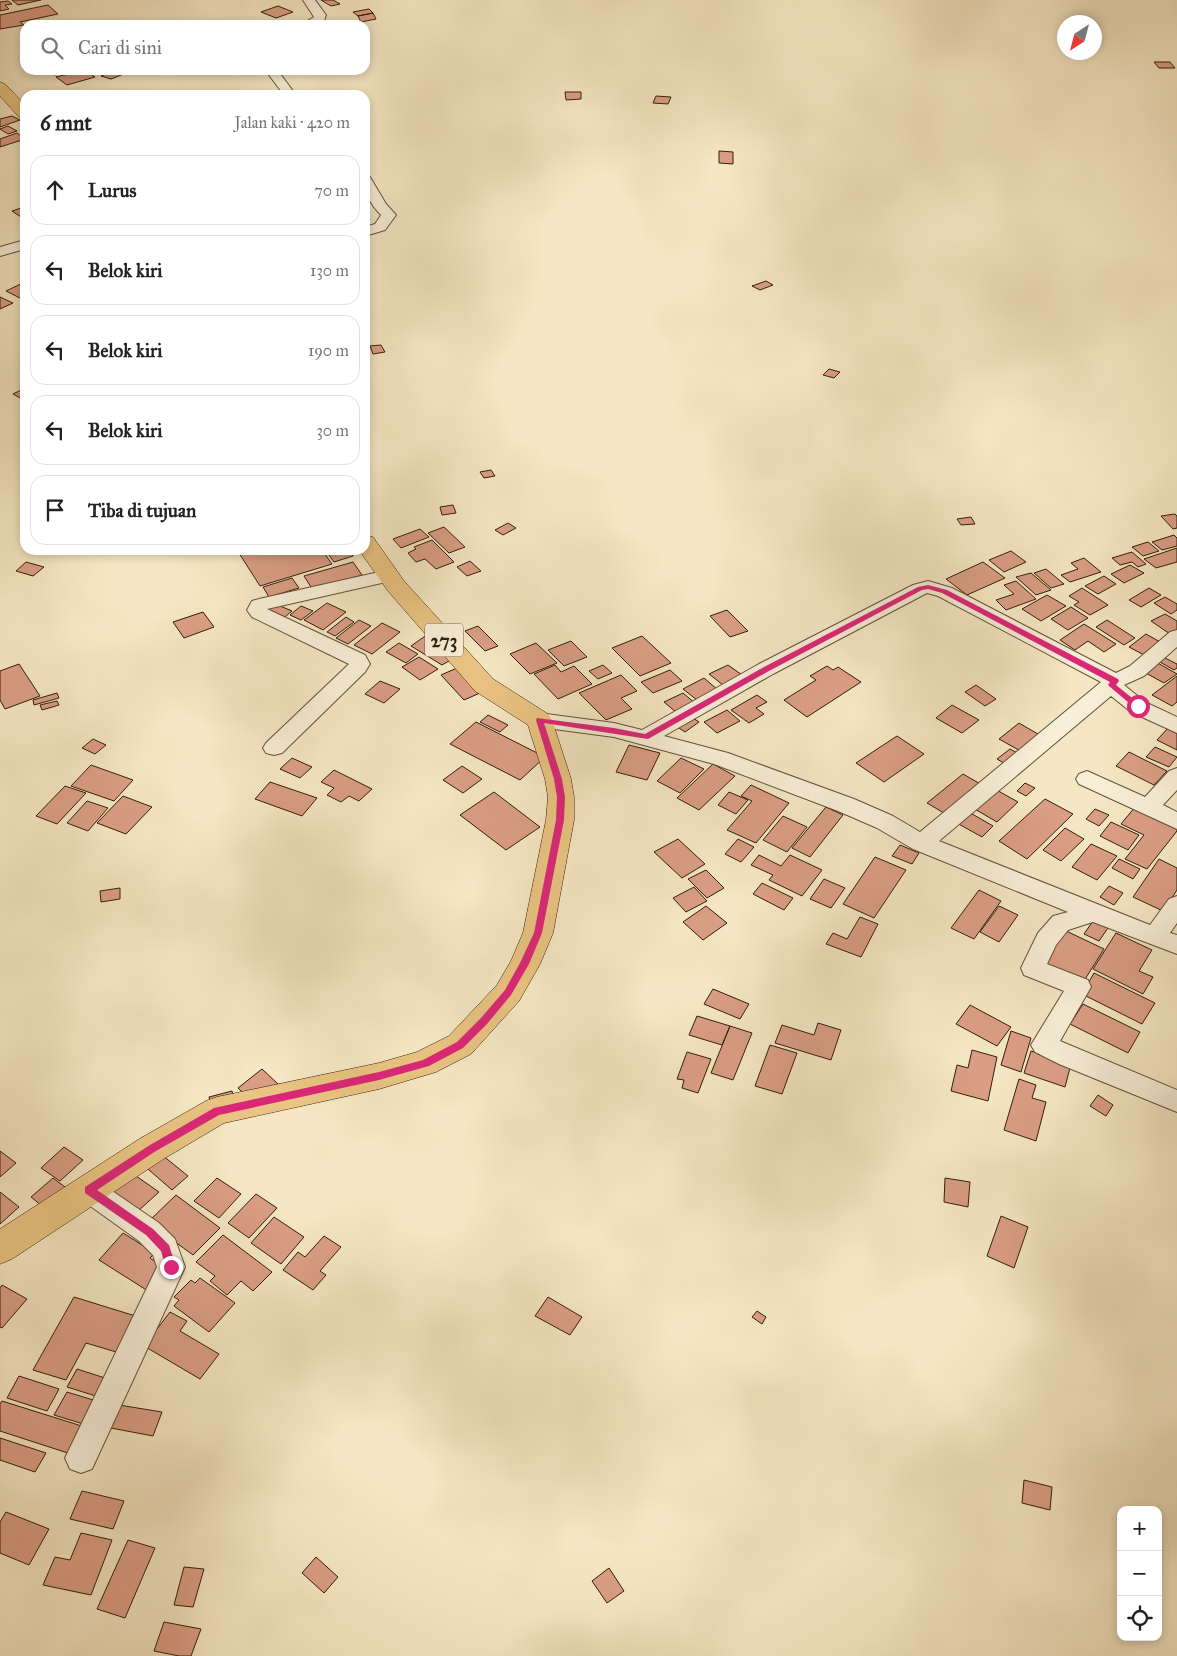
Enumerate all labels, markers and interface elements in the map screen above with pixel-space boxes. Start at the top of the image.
north arrow [1057,15,1102,60]
search box [20,20,370,75]
icon: search [38,34,66,62]
text: Cari di sini [78,36,162,59]
text: 6 mnt [40,110,92,136]
text: Jalan kaki · 420 m [235,113,350,132]
icon: ahead [41,176,69,204]
text: Lurus [88,179,136,202]
text: 70 m [314,181,349,200]
icon: left [41,256,69,284]
text: Belok kiri [88,259,162,282]
text: 130 m [310,261,349,280]
icon: left [41,336,69,364]
text: Belok kiri [88,339,162,362]
text: 190 m [308,341,349,360]
icon: left [41,416,69,444]
text: Belok kiri [88,419,162,442]
text: 30 m [316,421,349,440]
icon: arrive [41,496,69,524]
text: Tiba di tujuan [88,499,196,522]
road number: 273 [425,624,463,656]
route start [1127,695,1150,718]
route end [160,1256,183,1279]
map controls [1117,1506,1162,1641]
button: + [1117,1506,1162,1551]
button: − [1117,1551,1162,1596]
button: locate [1117,1596,1162,1641]

